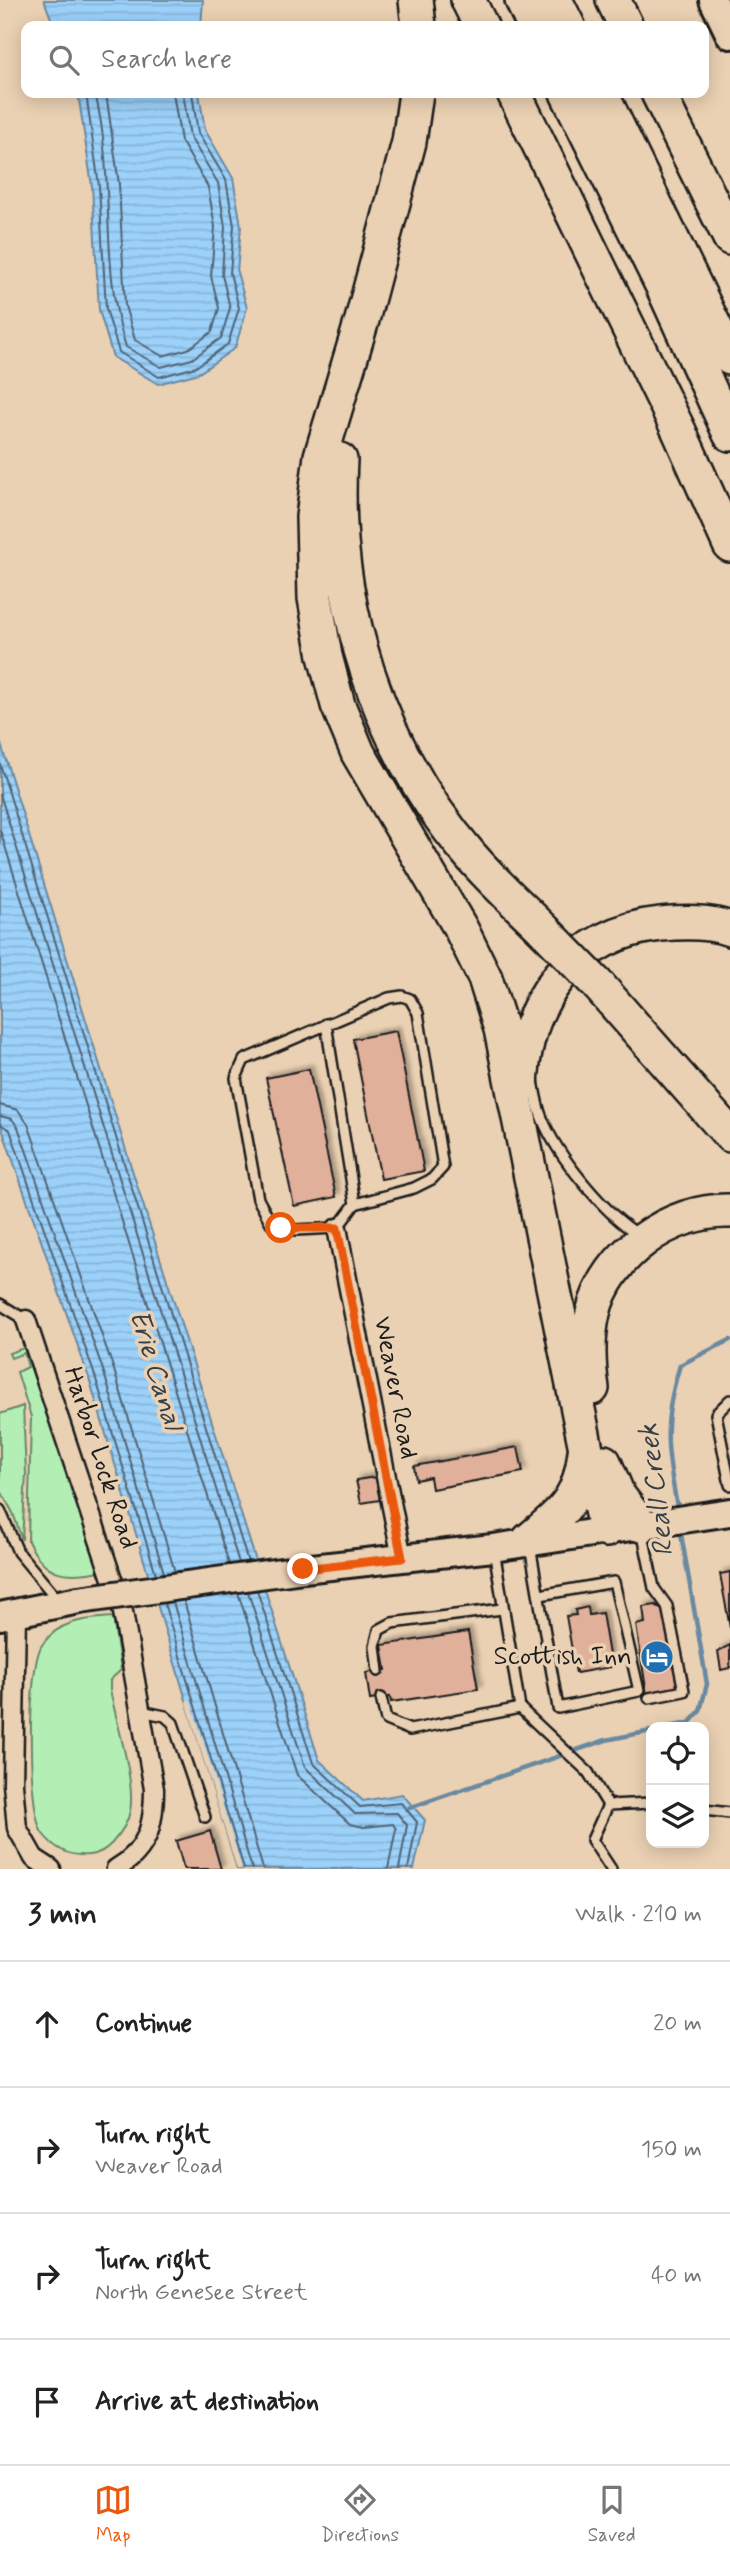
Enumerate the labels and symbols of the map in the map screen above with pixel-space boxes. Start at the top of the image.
route start [265,1212,296,1243]
water label: Erie Canal [119,1306,192,1438]
street label: Weaver Road [365,1314,425,1462]
street label: Harbor Lock Road [55,1363,145,1553]
water label: Reall Creek [630,1421,684,1559]
route end [287,1553,318,1584]
hotel icon: Scottish Inn [638,1638,676,1676]
place label: Scottish Inn [494,1640,632,1674]

